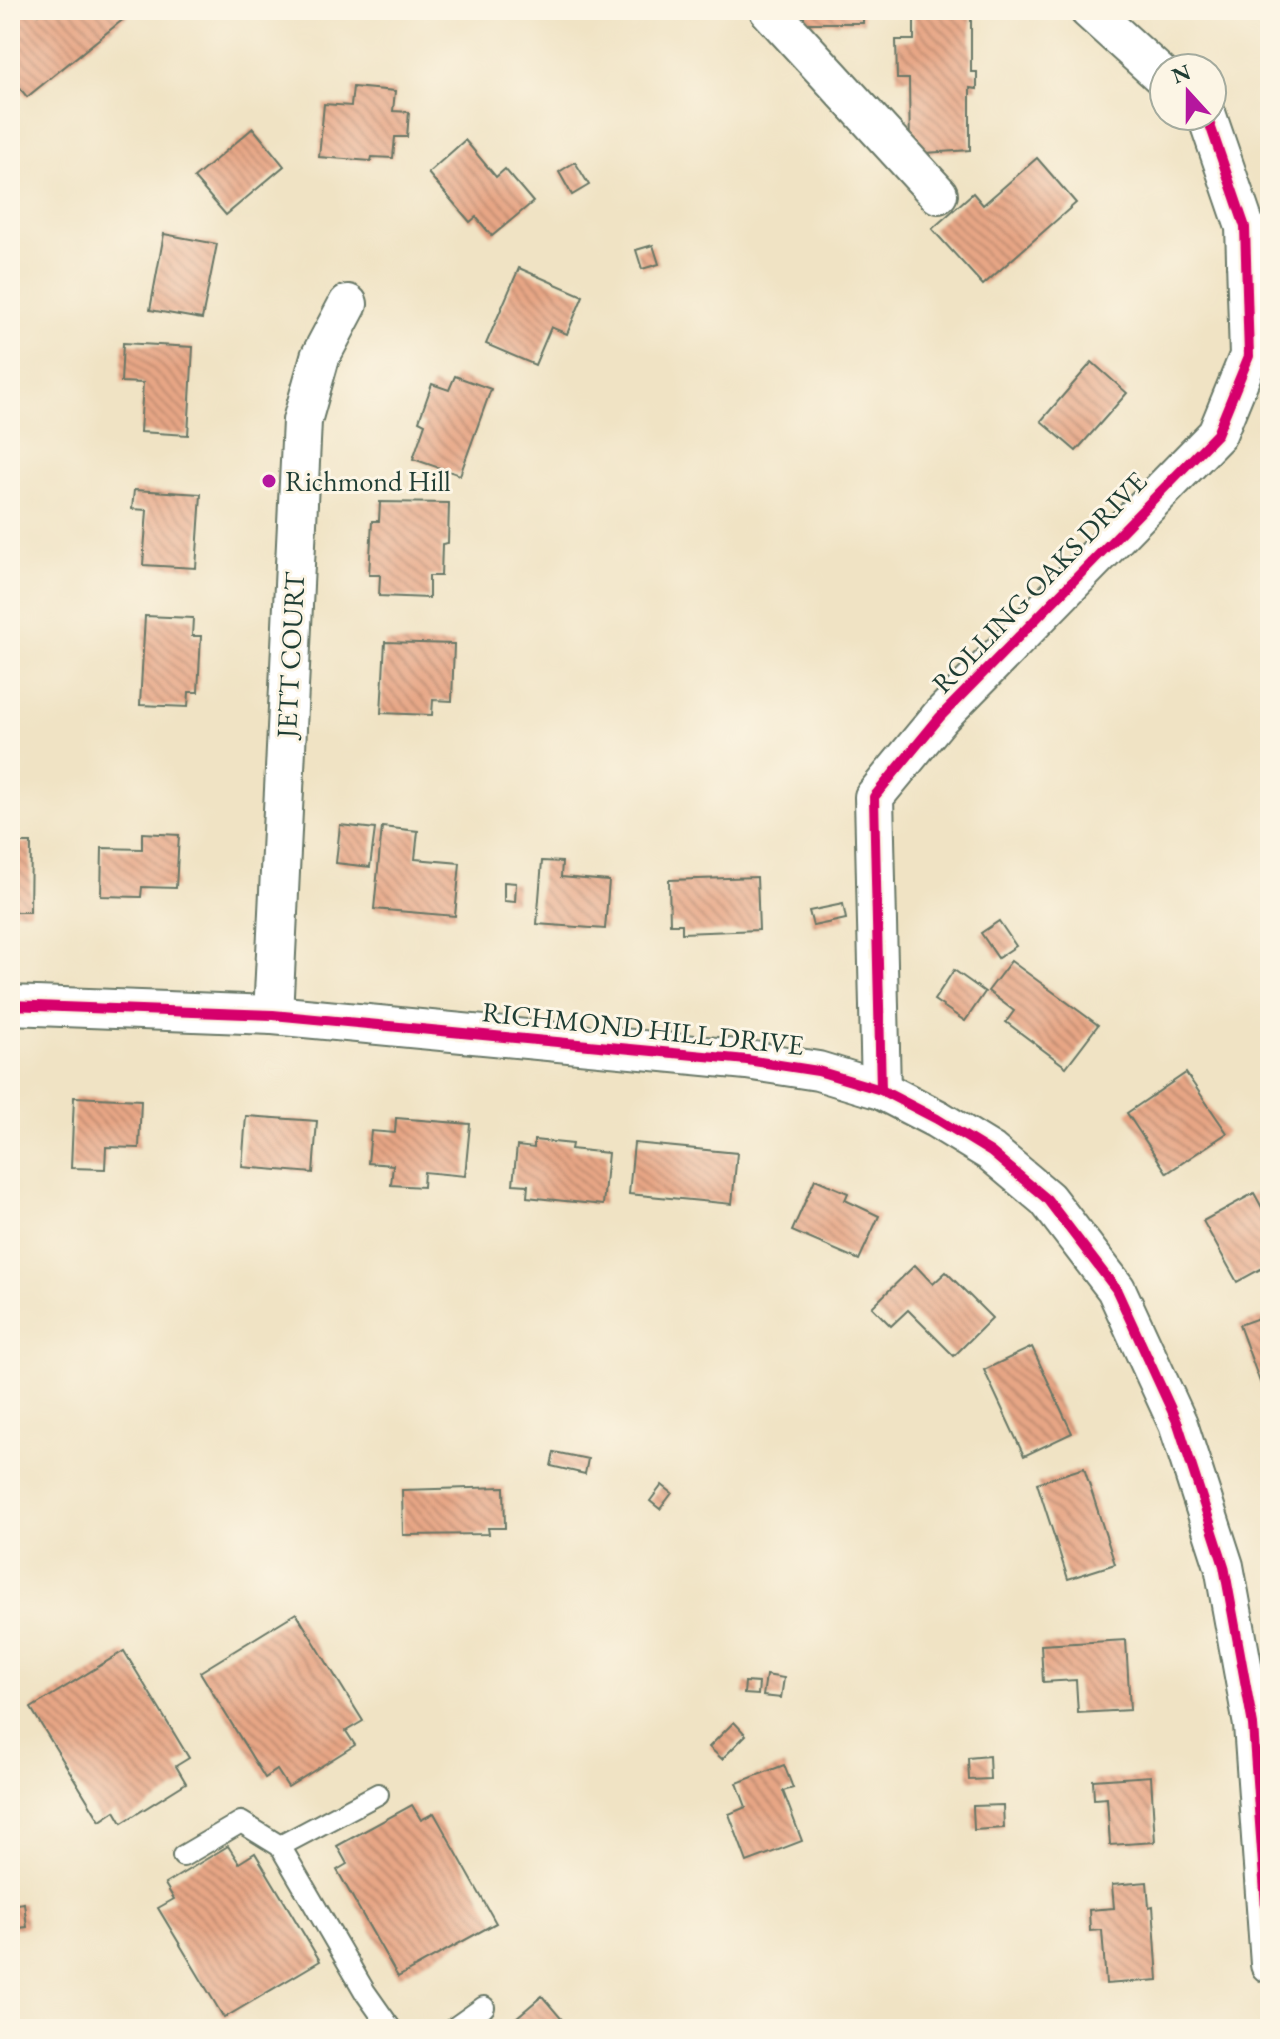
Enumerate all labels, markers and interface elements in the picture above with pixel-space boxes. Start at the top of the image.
north arrow [1148,52,1228,132]
text: N [1168,57,1195,91]
place label: Richmond Hill [285,463,451,499]
street label: ROLLING OAKS DRIVE [924,463,1154,700]
marker: Richmond Hill [260,472,278,490]
street label: JETT COURT [268,571,312,741]
street label: RICHMOND HILL DRIVE [480,993,806,1063]

